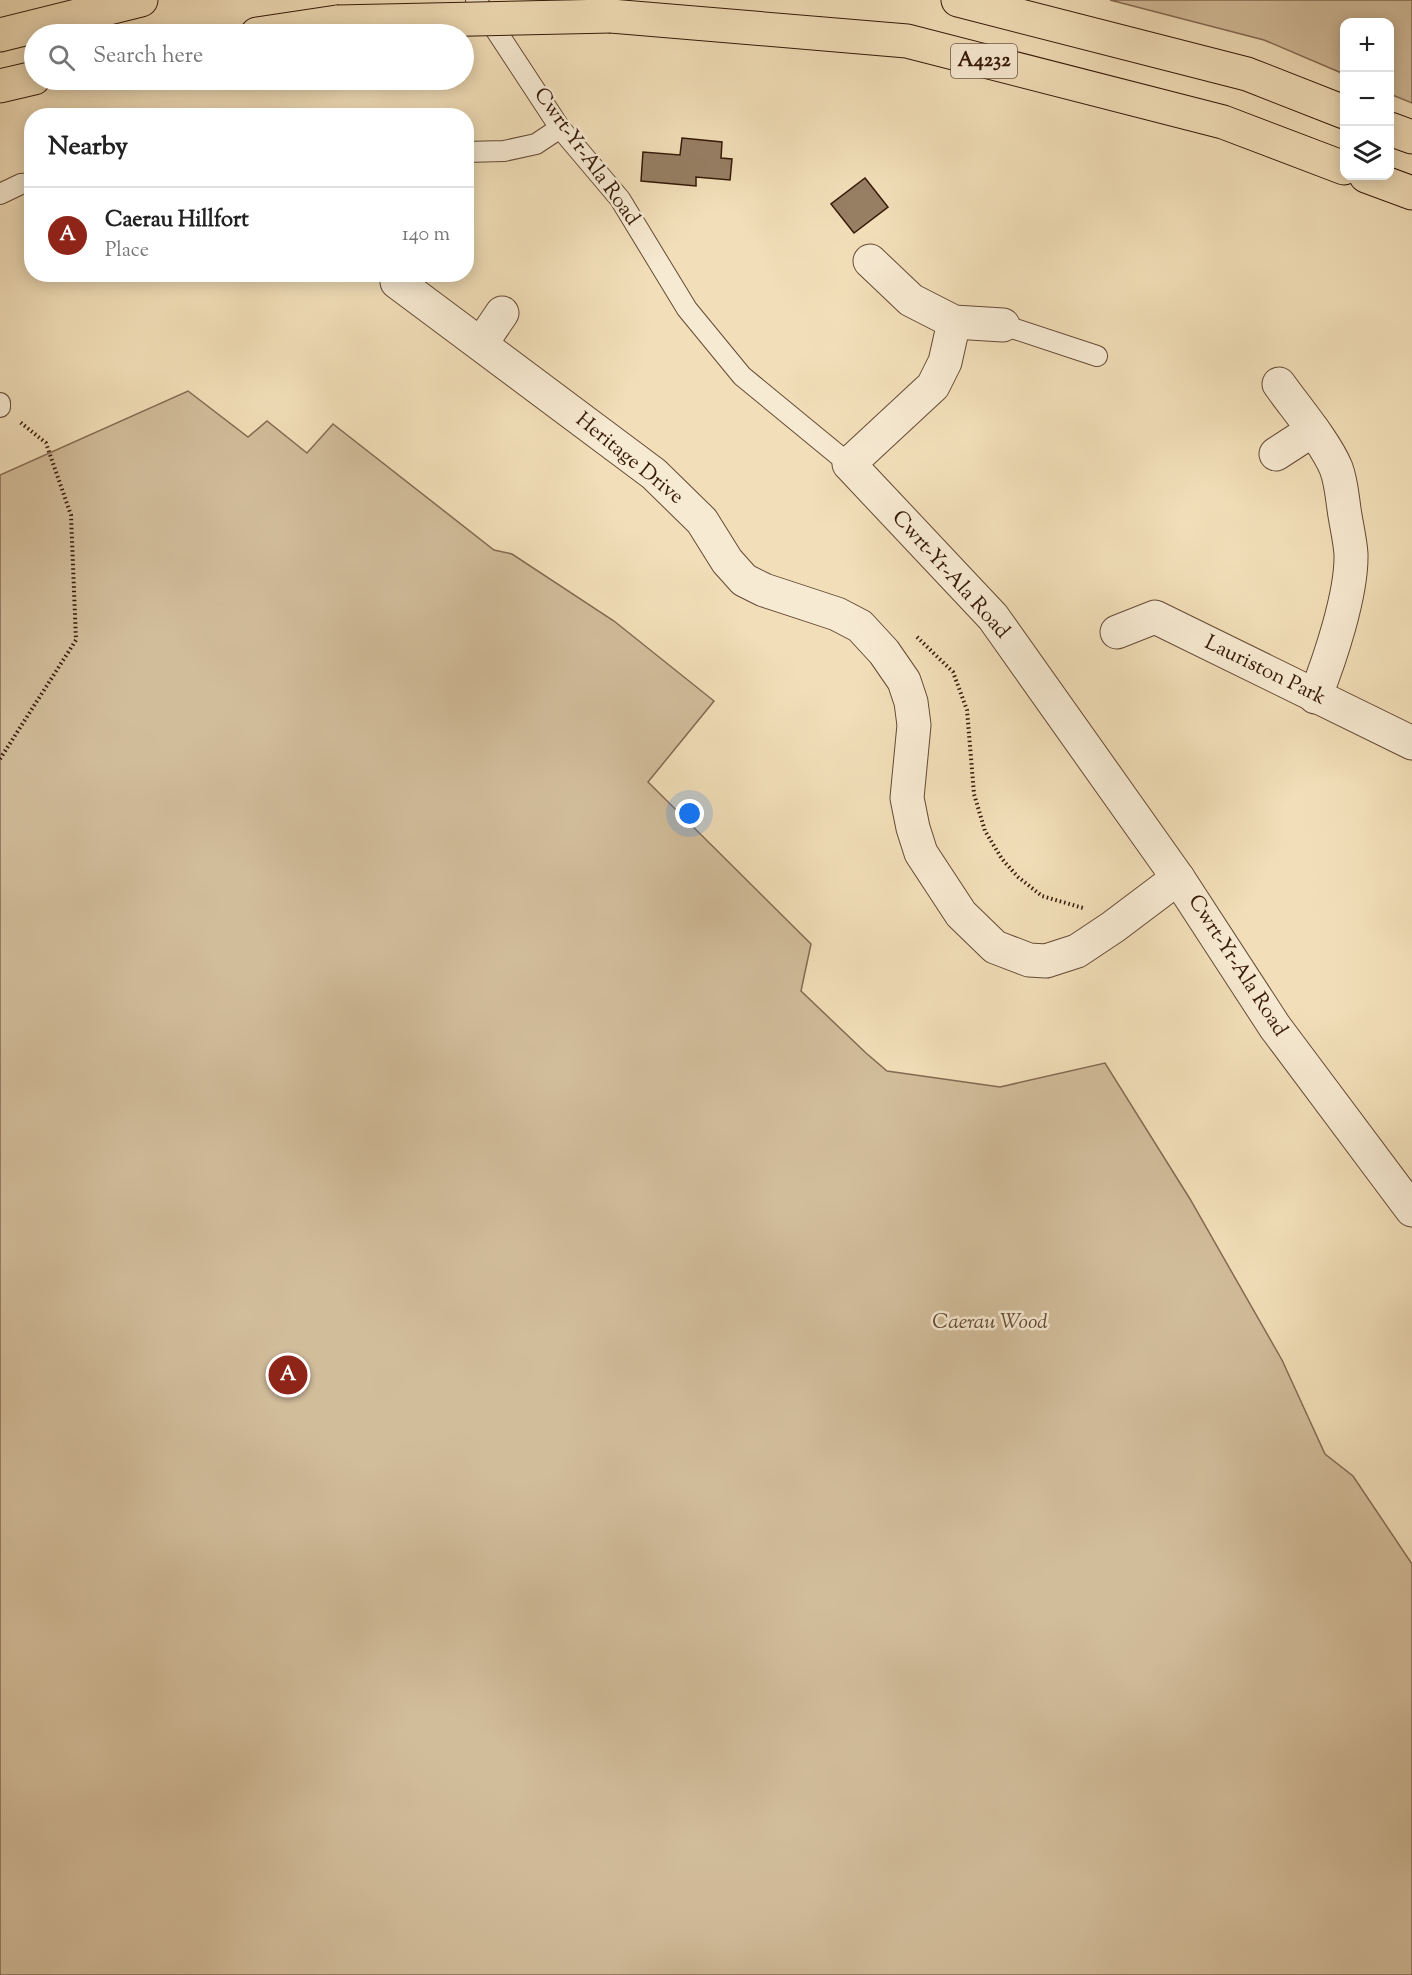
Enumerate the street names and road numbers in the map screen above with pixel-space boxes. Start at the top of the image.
road number: A4232 [951,44,1017,78]
street label: Cwrt-Yr-Ala Road [526,82,646,232]
street label: Heritage Drive [568,406,690,512]
street label: Cwrt-Yr-Ala Road [884,504,1016,646]
street label: Lauriston Park [1199,629,1331,714]
street label: Cwrt-Yr-Ala Road [1180,889,1294,1043]

